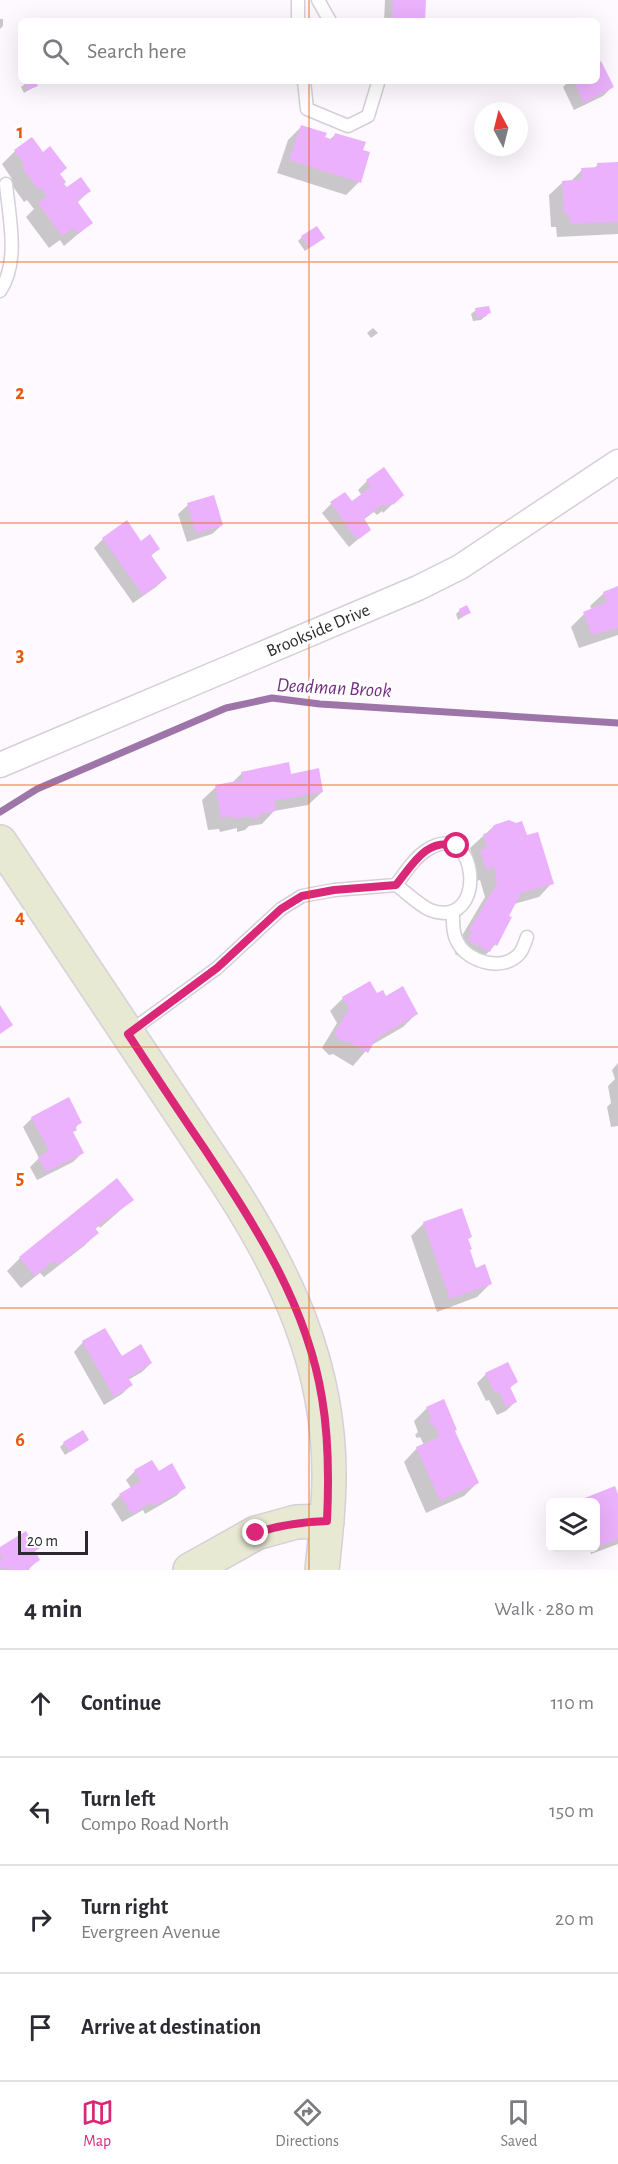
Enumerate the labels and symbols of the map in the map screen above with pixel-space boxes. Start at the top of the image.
north arrow [474,102,528,156]
text: 1 [16,122,24,142]
text: 2 [15,383,25,403]
street label: Brookside Drive [264,601,373,661]
text: 3 [16,645,24,665]
water label: Deadman Brook [276,675,392,701]
route start [443,832,469,858]
text: 4 [15,907,25,927]
text: 5 [16,1168,24,1188]
text: 6 [15,1430,25,1450]
route end [242,1519,268,1545]
scale bar [18,1528,88,1556]

